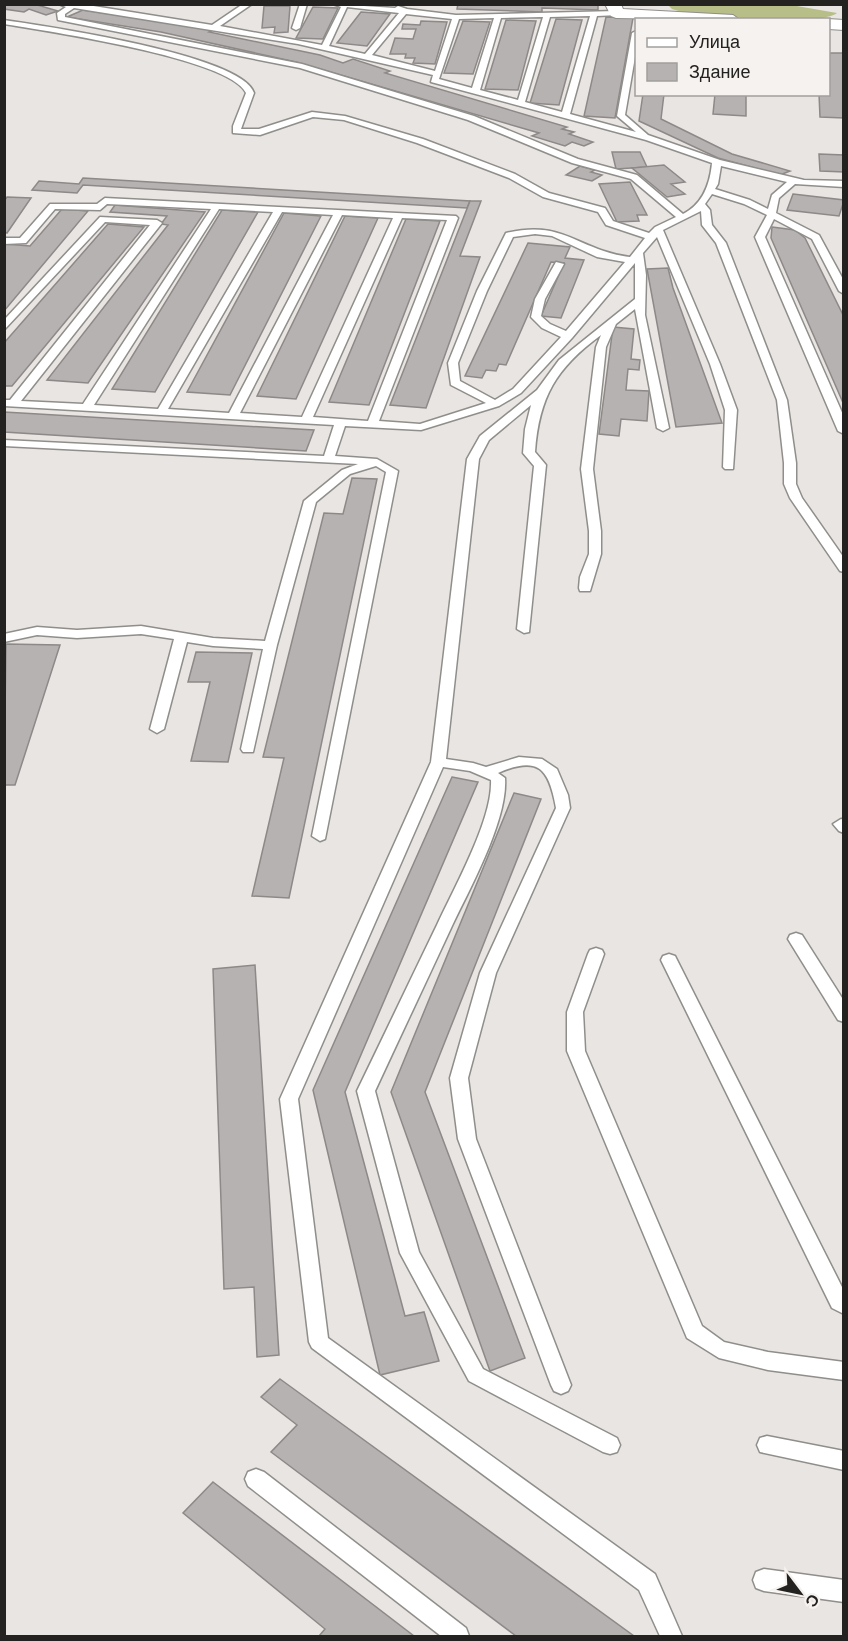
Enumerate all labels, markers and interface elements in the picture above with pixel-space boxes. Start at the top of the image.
legend [635,18,830,96]
text: Улица [689,30,741,54]
text: Здание [689,60,750,84]
north arrow [770,1563,830,1623]
text: С [800,1590,824,1612]

